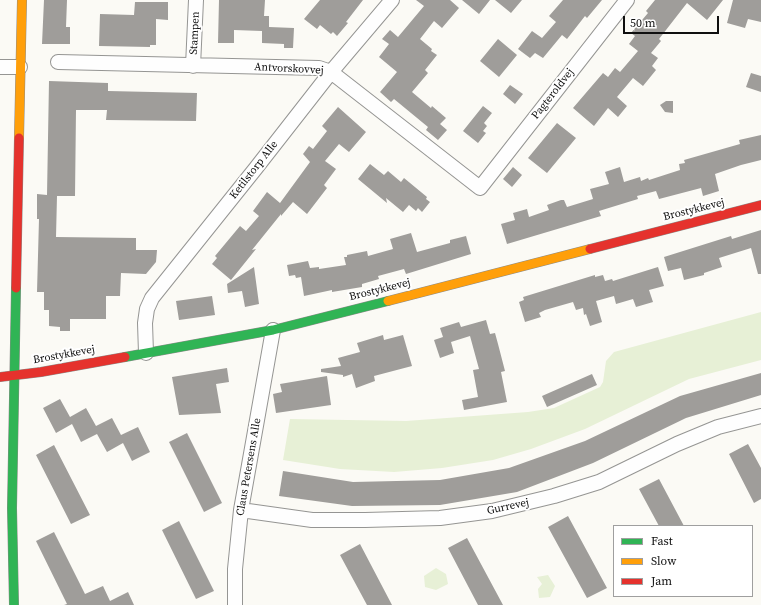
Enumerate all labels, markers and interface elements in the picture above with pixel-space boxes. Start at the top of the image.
scale bar [625,8,721,34]
street label: Stampen [187,11,203,55]
text: 50 m [630,15,656,31]
street label: Antvorskovvej [254,61,324,77]
street label: Pagteroldvej [529,66,577,122]
street label: Ketilstorp Alle [227,138,281,202]
street label: Brostykkevej [662,196,726,224]
street label: Brostykkevej [348,276,412,304]
street label: Brostykkevej [32,343,96,367]
street label: Claus Petersens Alle [234,417,264,517]
street label: Gurrevej [486,496,530,518]
legend [613,525,753,597]
text: Fast [651,533,673,549]
text: Slow [651,553,676,569]
text: Jam [651,573,672,589]

